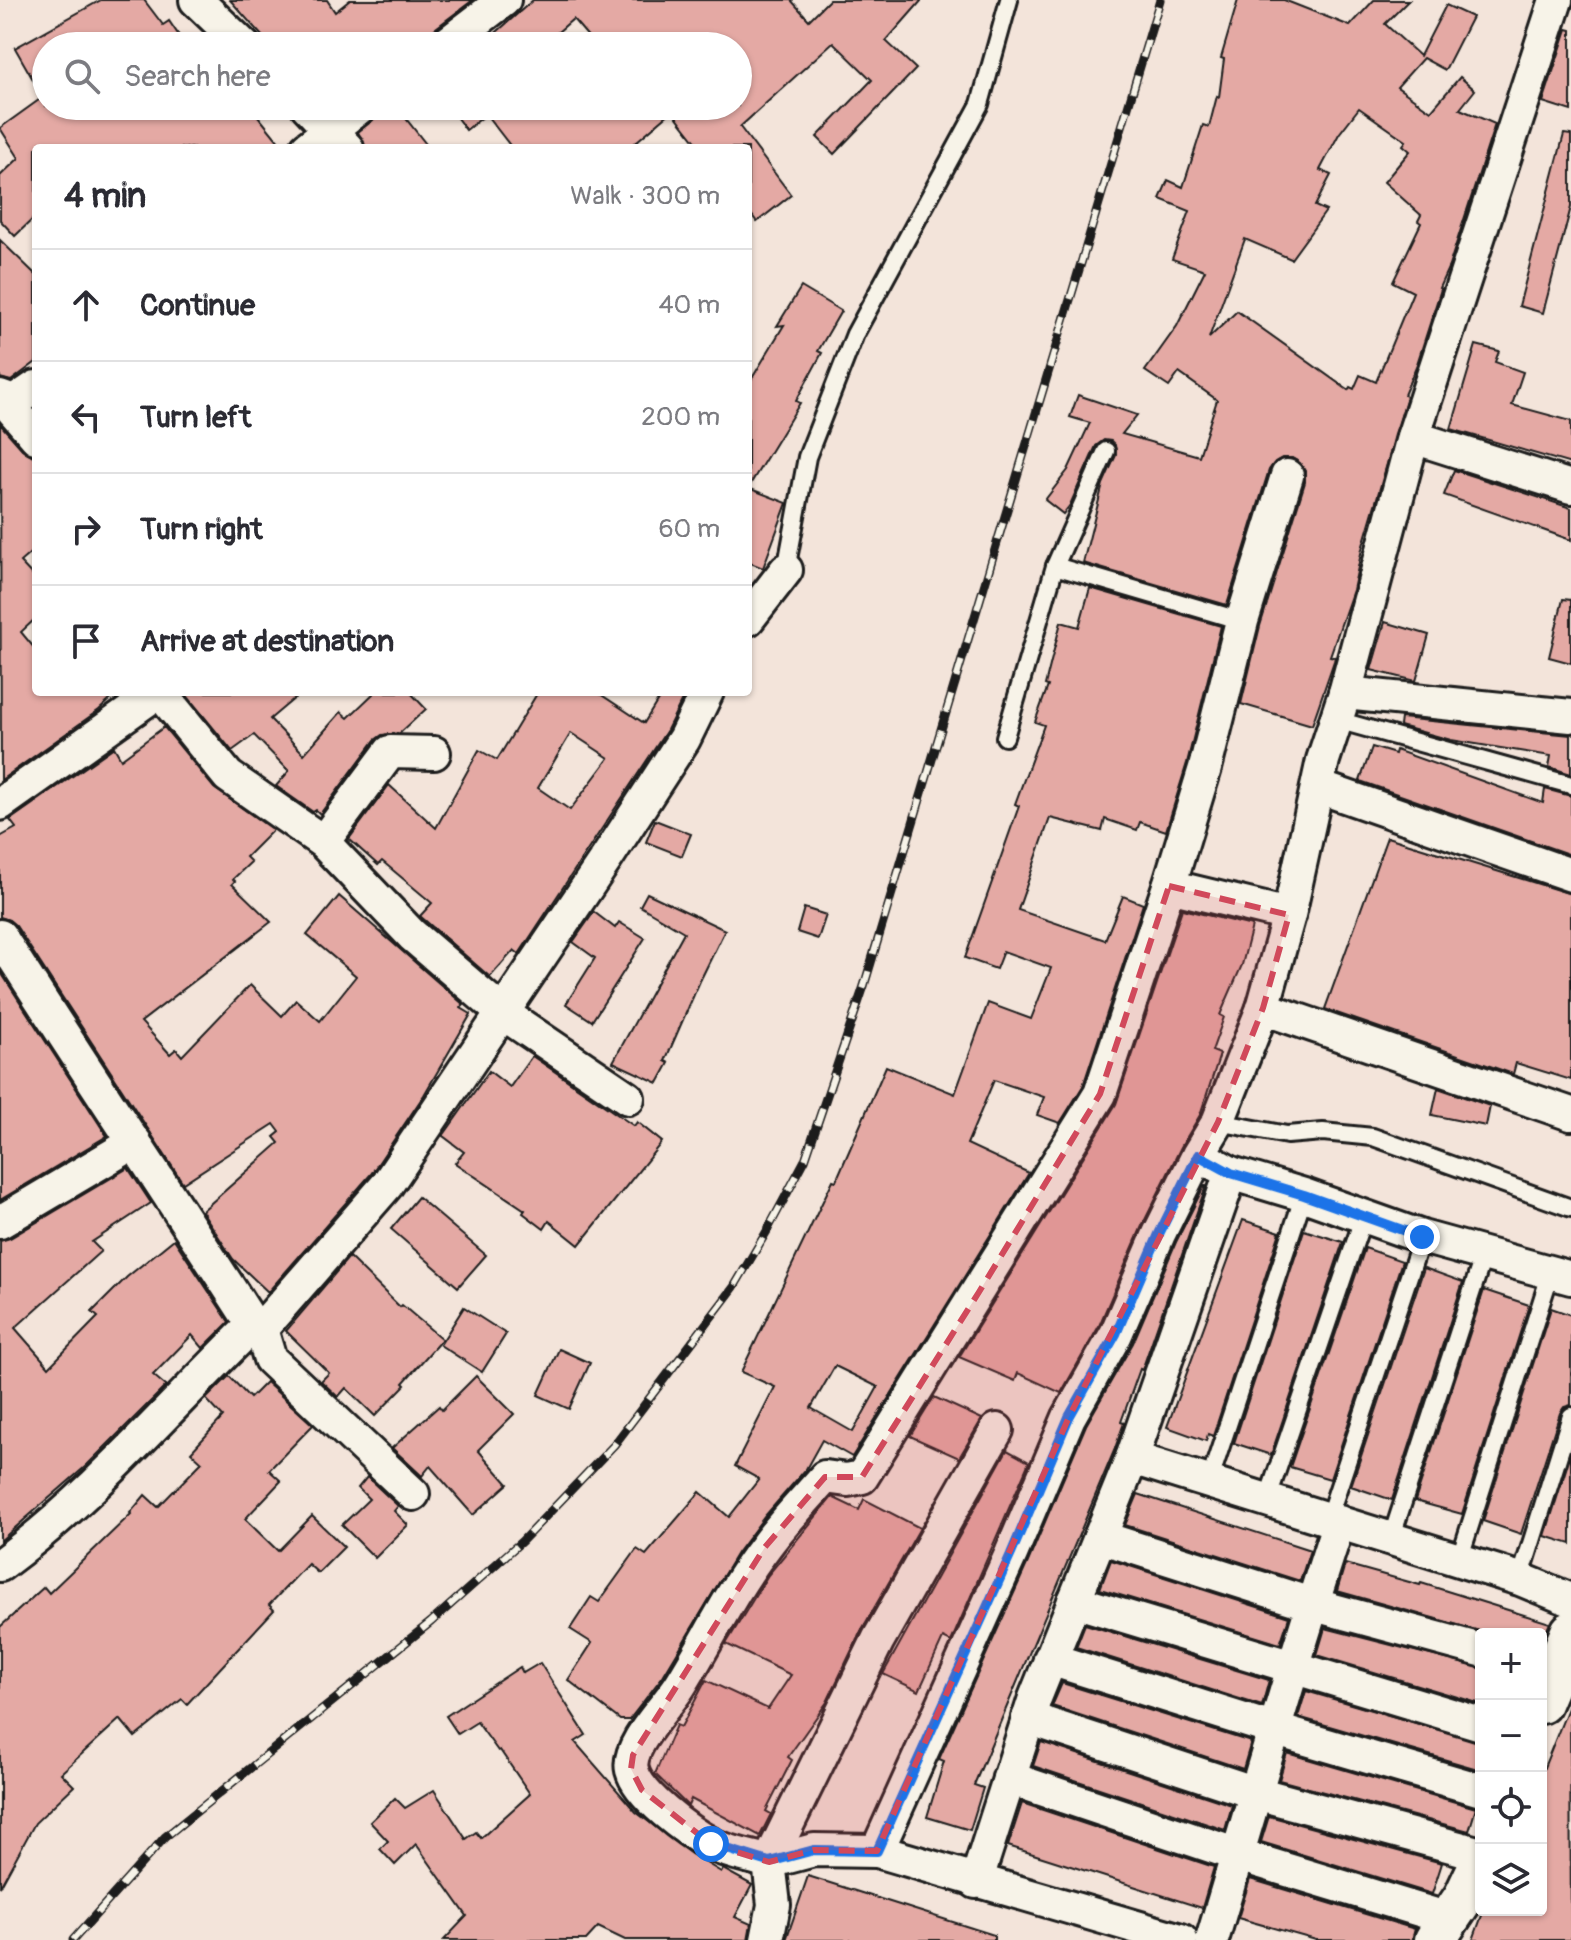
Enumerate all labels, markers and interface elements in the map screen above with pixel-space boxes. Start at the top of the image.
search box [32,32,752,120]
icon: search [60,54,104,98]
text: Search here [124,58,271,95]
text: 4 min [64,175,146,218]
text: Walk · 300 m [570,180,720,212]
icon: ahead [64,283,108,327]
text: Continue [140,287,255,324]
text: 40 m [658,289,720,321]
icon: left [64,395,108,439]
text: Turn left [140,399,251,436]
text: 200 m [641,401,720,433]
icon: right [64,507,108,551]
text: Turn right [140,511,263,548]
text: 60 m [658,513,720,545]
icon: arrive [64,619,108,663]
text: Arrive at destination [140,623,394,660]
route end [1404,1219,1440,1255]
map controls [1475,1628,1547,1916]
button: + [1475,1628,1547,1700]
button: − [1475,1700,1547,1772]
button: locate [1475,1772,1547,1844]
route start [693,1826,729,1862]
button: layers [1475,1844,1547,1916]

